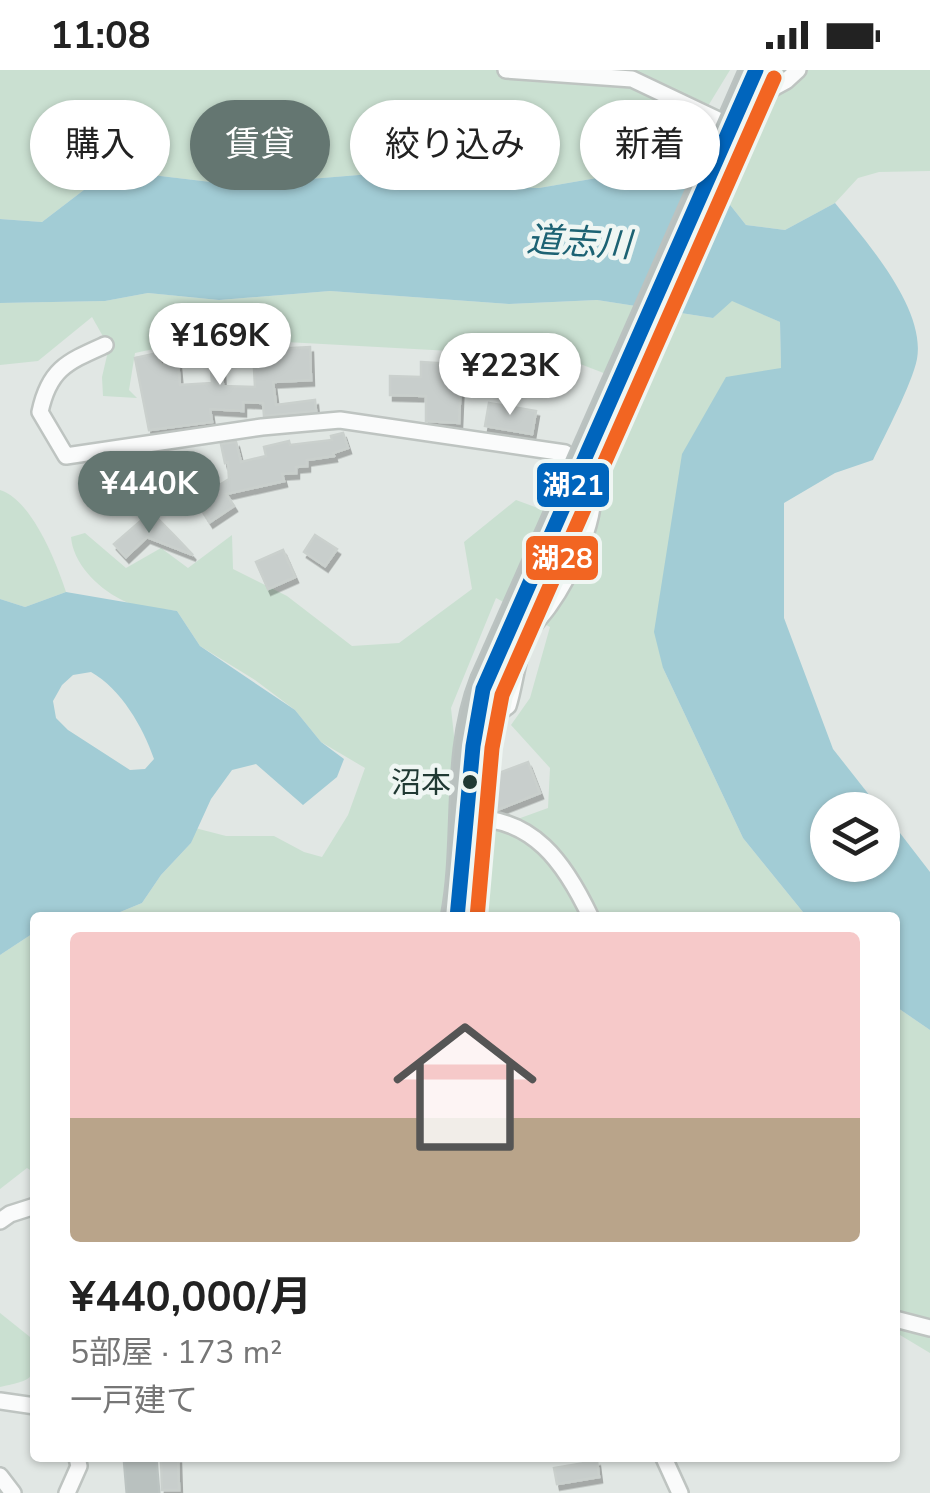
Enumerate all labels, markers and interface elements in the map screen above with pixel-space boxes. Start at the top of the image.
text: 11:08 [50,10,151,61]
chip: 購入 [30,100,170,190]
chip: 賃貸 [190,100,330,190]
chip: 絞り込み [350,100,560,190]
chip: 新着 [580,100,720,190]
water label: 道志川 [525,216,637,269]
pin: ¥169K [150,303,290,388]
text: ¥169K [171,314,269,357]
pin: ¥223K [440,333,580,418]
text: ¥223K [461,344,559,387]
pin: ¥440K [79,451,219,536]
line badge: 湖21 [535,461,611,509]
text: ¥440K [100,462,198,505]
text: 湖21 [542,467,604,505]
line badge: 湖28 [524,534,600,582]
text: 湖28 [531,540,593,578]
place label: 沼本 [391,763,451,804]
marker: 沼本 [460,772,480,792]
map controls [810,792,900,882]
button: layers [810,792,900,882]
icon: home [375,997,555,1177]
text: ¥440,000/月 [70,1269,312,1326]
text: 5部屋 · 173 m² [70,1331,282,1374]
text: 一戸建て [70,1379,198,1422]

